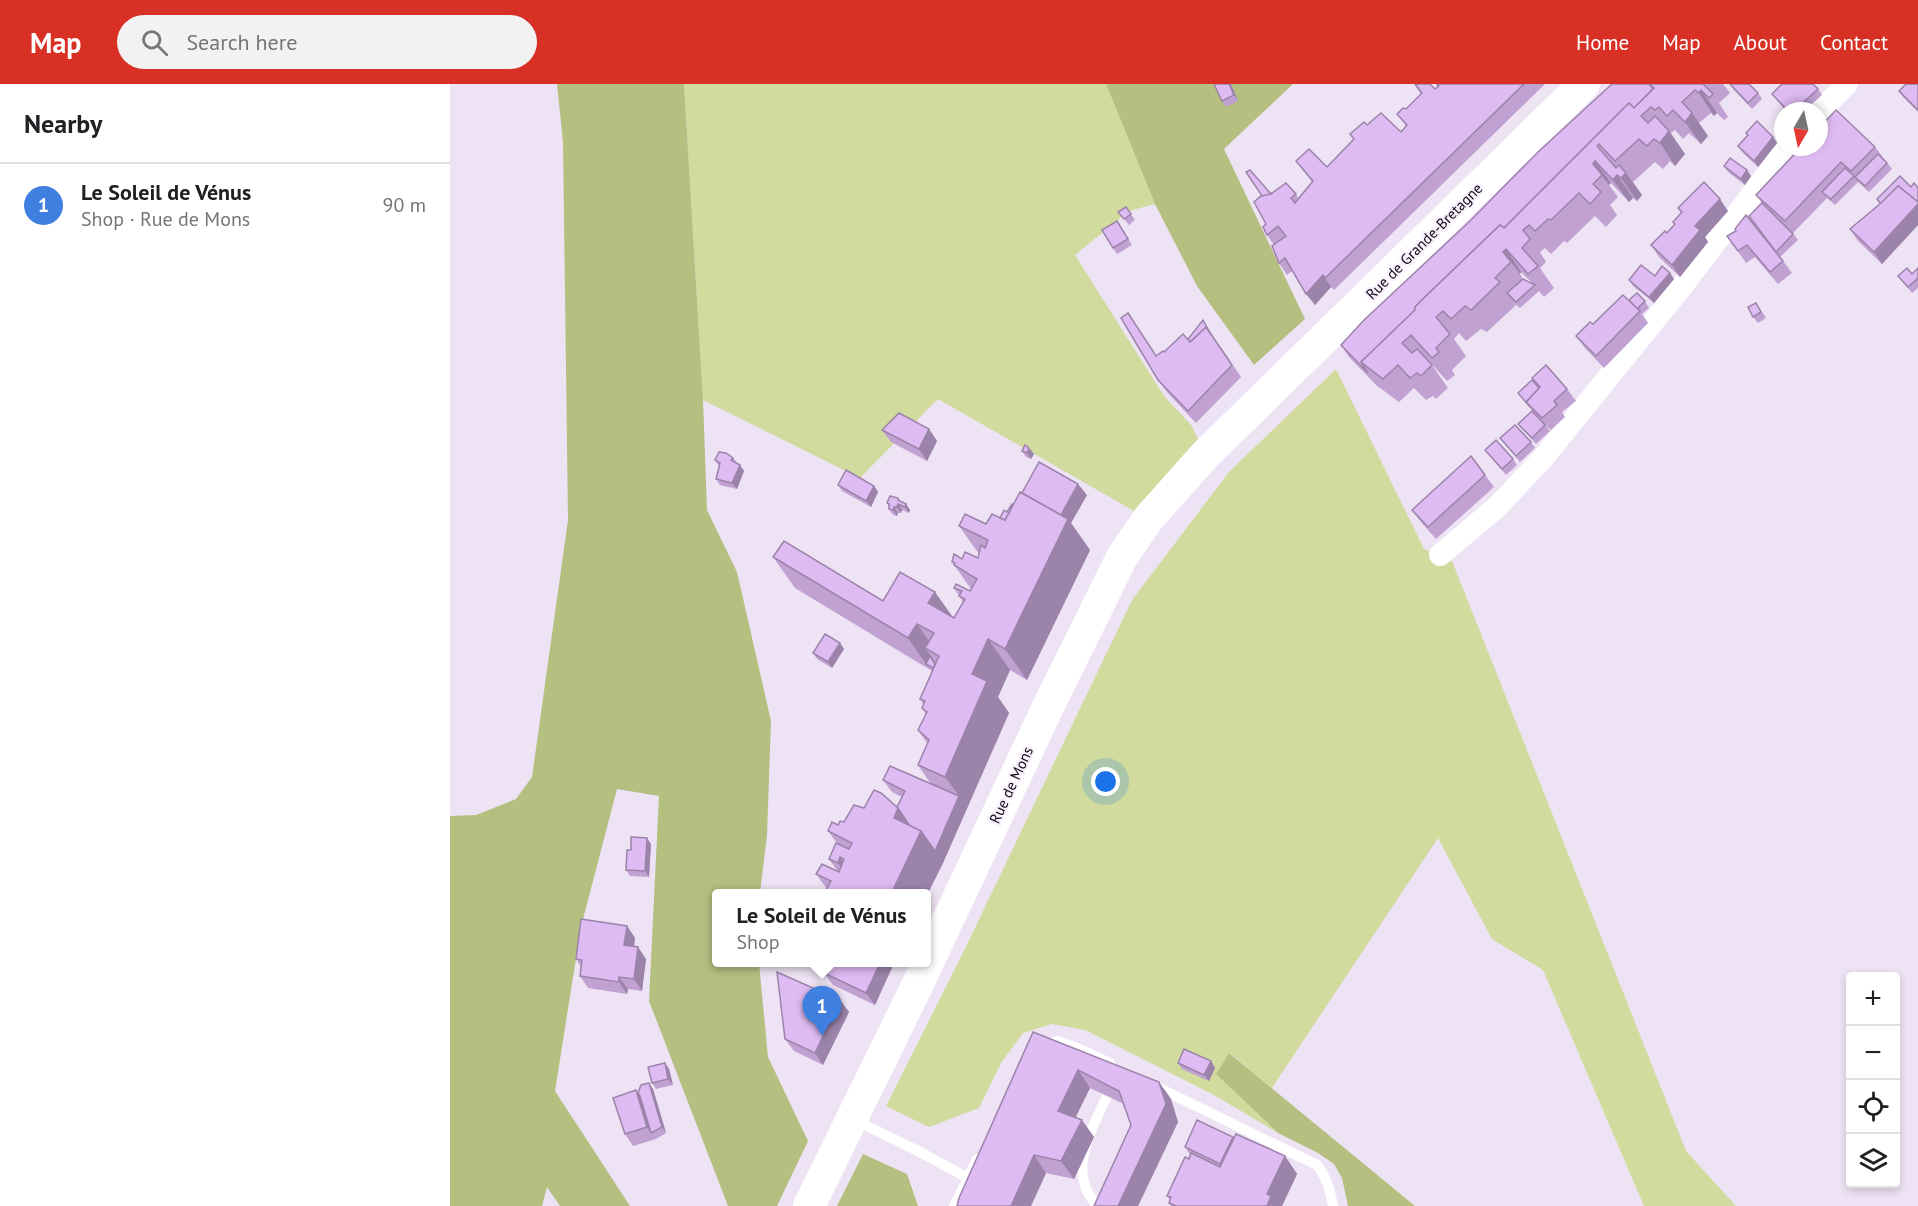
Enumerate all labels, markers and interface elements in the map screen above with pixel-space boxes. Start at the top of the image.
search box [117,15,537,69]
text: Map [30,24,81,61]
icon: search [138,26,171,59]
text: Search here [186,28,297,56]
text: Home [1576,29,1629,56]
text: Map [1662,29,1701,56]
text: About [1734,29,1787,56]
text: Contact [1820,29,1888,56]
north arrow [1774,102,1828,156]
text: Nearby [24,107,102,140]
text: Le Soleil de Vénus [81,178,251,206]
street label: Rue de Grande-Bretagne [1362,179,1486,303]
text: 1 [38,192,49,218]
text: 90 m [383,192,426,218]
text: Shop · Rue de Mons [81,206,250,232]
street label: Rue de Mons [985,744,1037,826]
your location [1091,767,1120,796]
popup [712,889,931,967]
text: Le Soleil de Vénus [736,901,907,929]
text: Shop [736,929,780,955]
map controls [1846,972,1900,1188]
button: + [1846,972,1900,1026]
pin: 1 [802,986,842,1036]
button: − [1846,1026,1900,1080]
button: locate [1846,1080,1900,1134]
button: layers [1846,1134,1900,1188]

